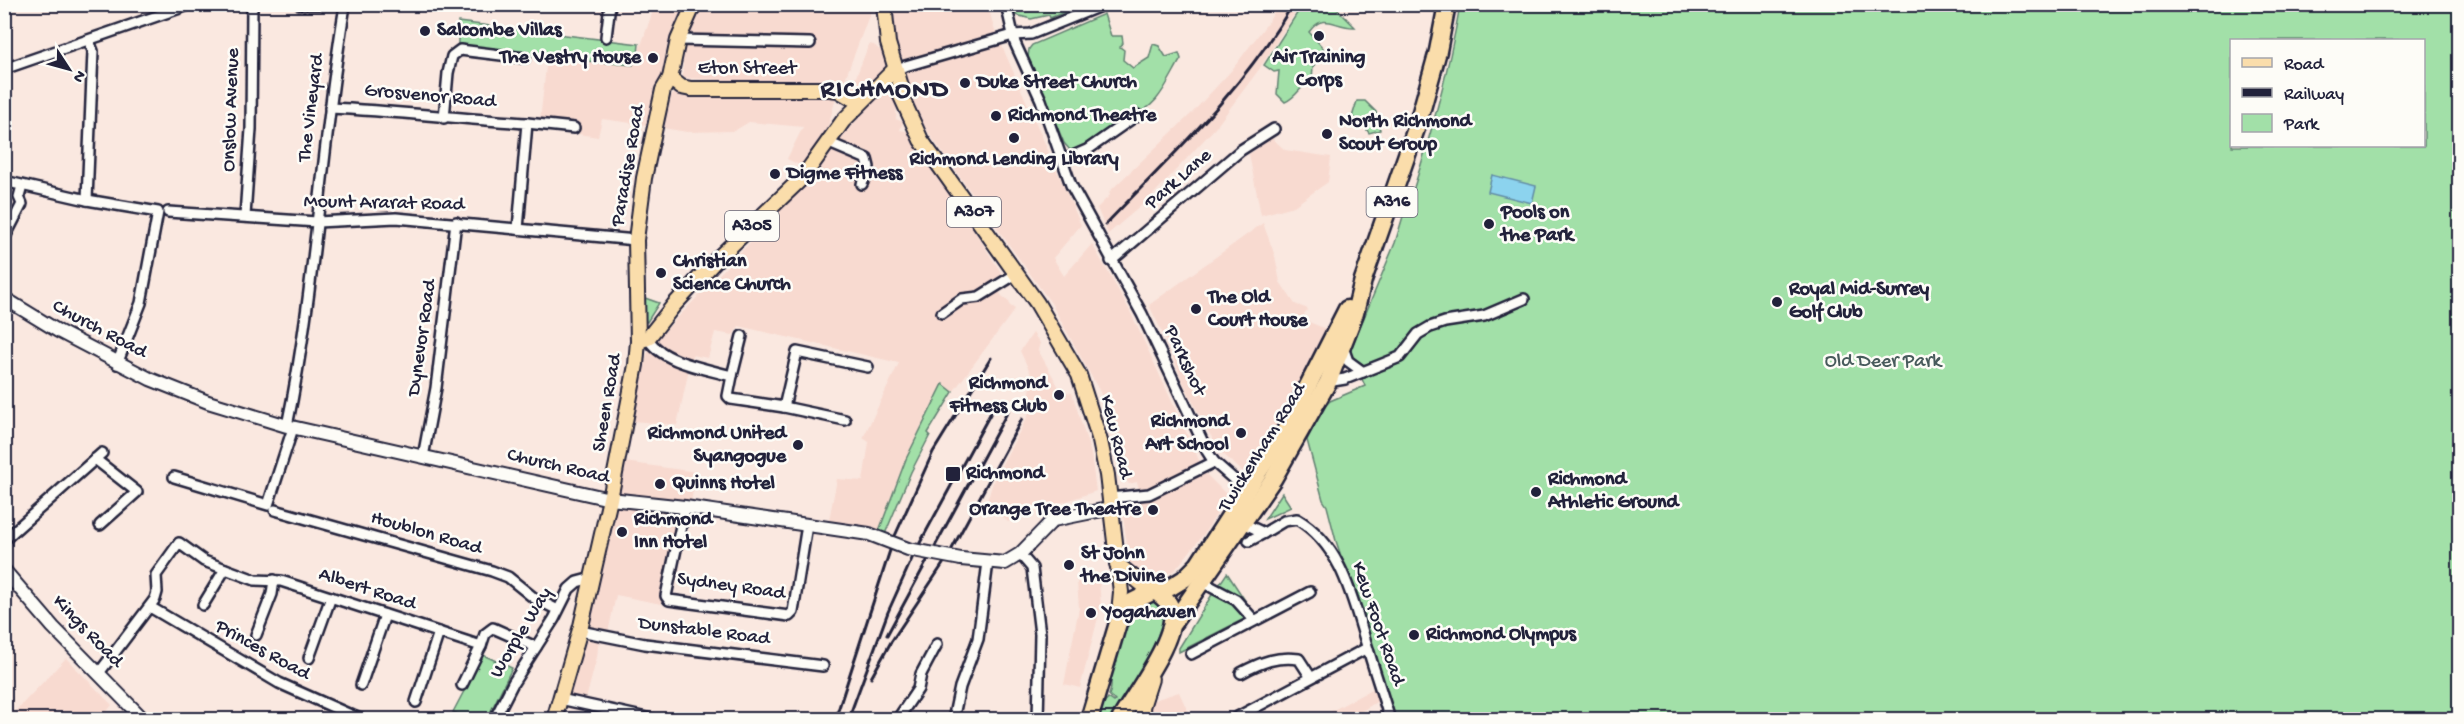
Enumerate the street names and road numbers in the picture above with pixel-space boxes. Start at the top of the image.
street label: Onslow Avenue [218,47,246,172]
street label: The Vineyard [294,50,330,164]
street label: Eton Street [698,58,798,81]
street label: Grosvenor Road [363,80,499,114]
street label: Paradise Road [607,101,651,229]
street label: Park Lane [1140,144,1218,216]
road number: A316 [1366,187,1418,217]
street label: Mount Ararat Road [303,191,467,217]
road number: A307 [947,197,1001,227]
road number: A305 [725,211,779,241]
street label: Dynevor Road [403,276,443,400]
street label: Church Road [48,295,152,366]
street label: Parkshot [1157,321,1211,401]
street label: Sheen Road [588,350,628,454]
street label: Twickenham Road [1214,377,1313,517]
street label: Kew Road [1094,393,1137,483]
street label: Church Road [505,444,613,490]
street label: Houblon Road [368,507,486,561]
street label: Kew Foot Road [1345,559,1410,691]
street label: Albert Road [316,563,421,617]
street label: Sydney Road [675,568,789,606]
street label: Worple Way [486,583,558,683]
street label: Kings Road [47,591,129,675]
street label: Dunstable Road [635,612,773,652]
street label: Princes Road [210,615,315,688]

